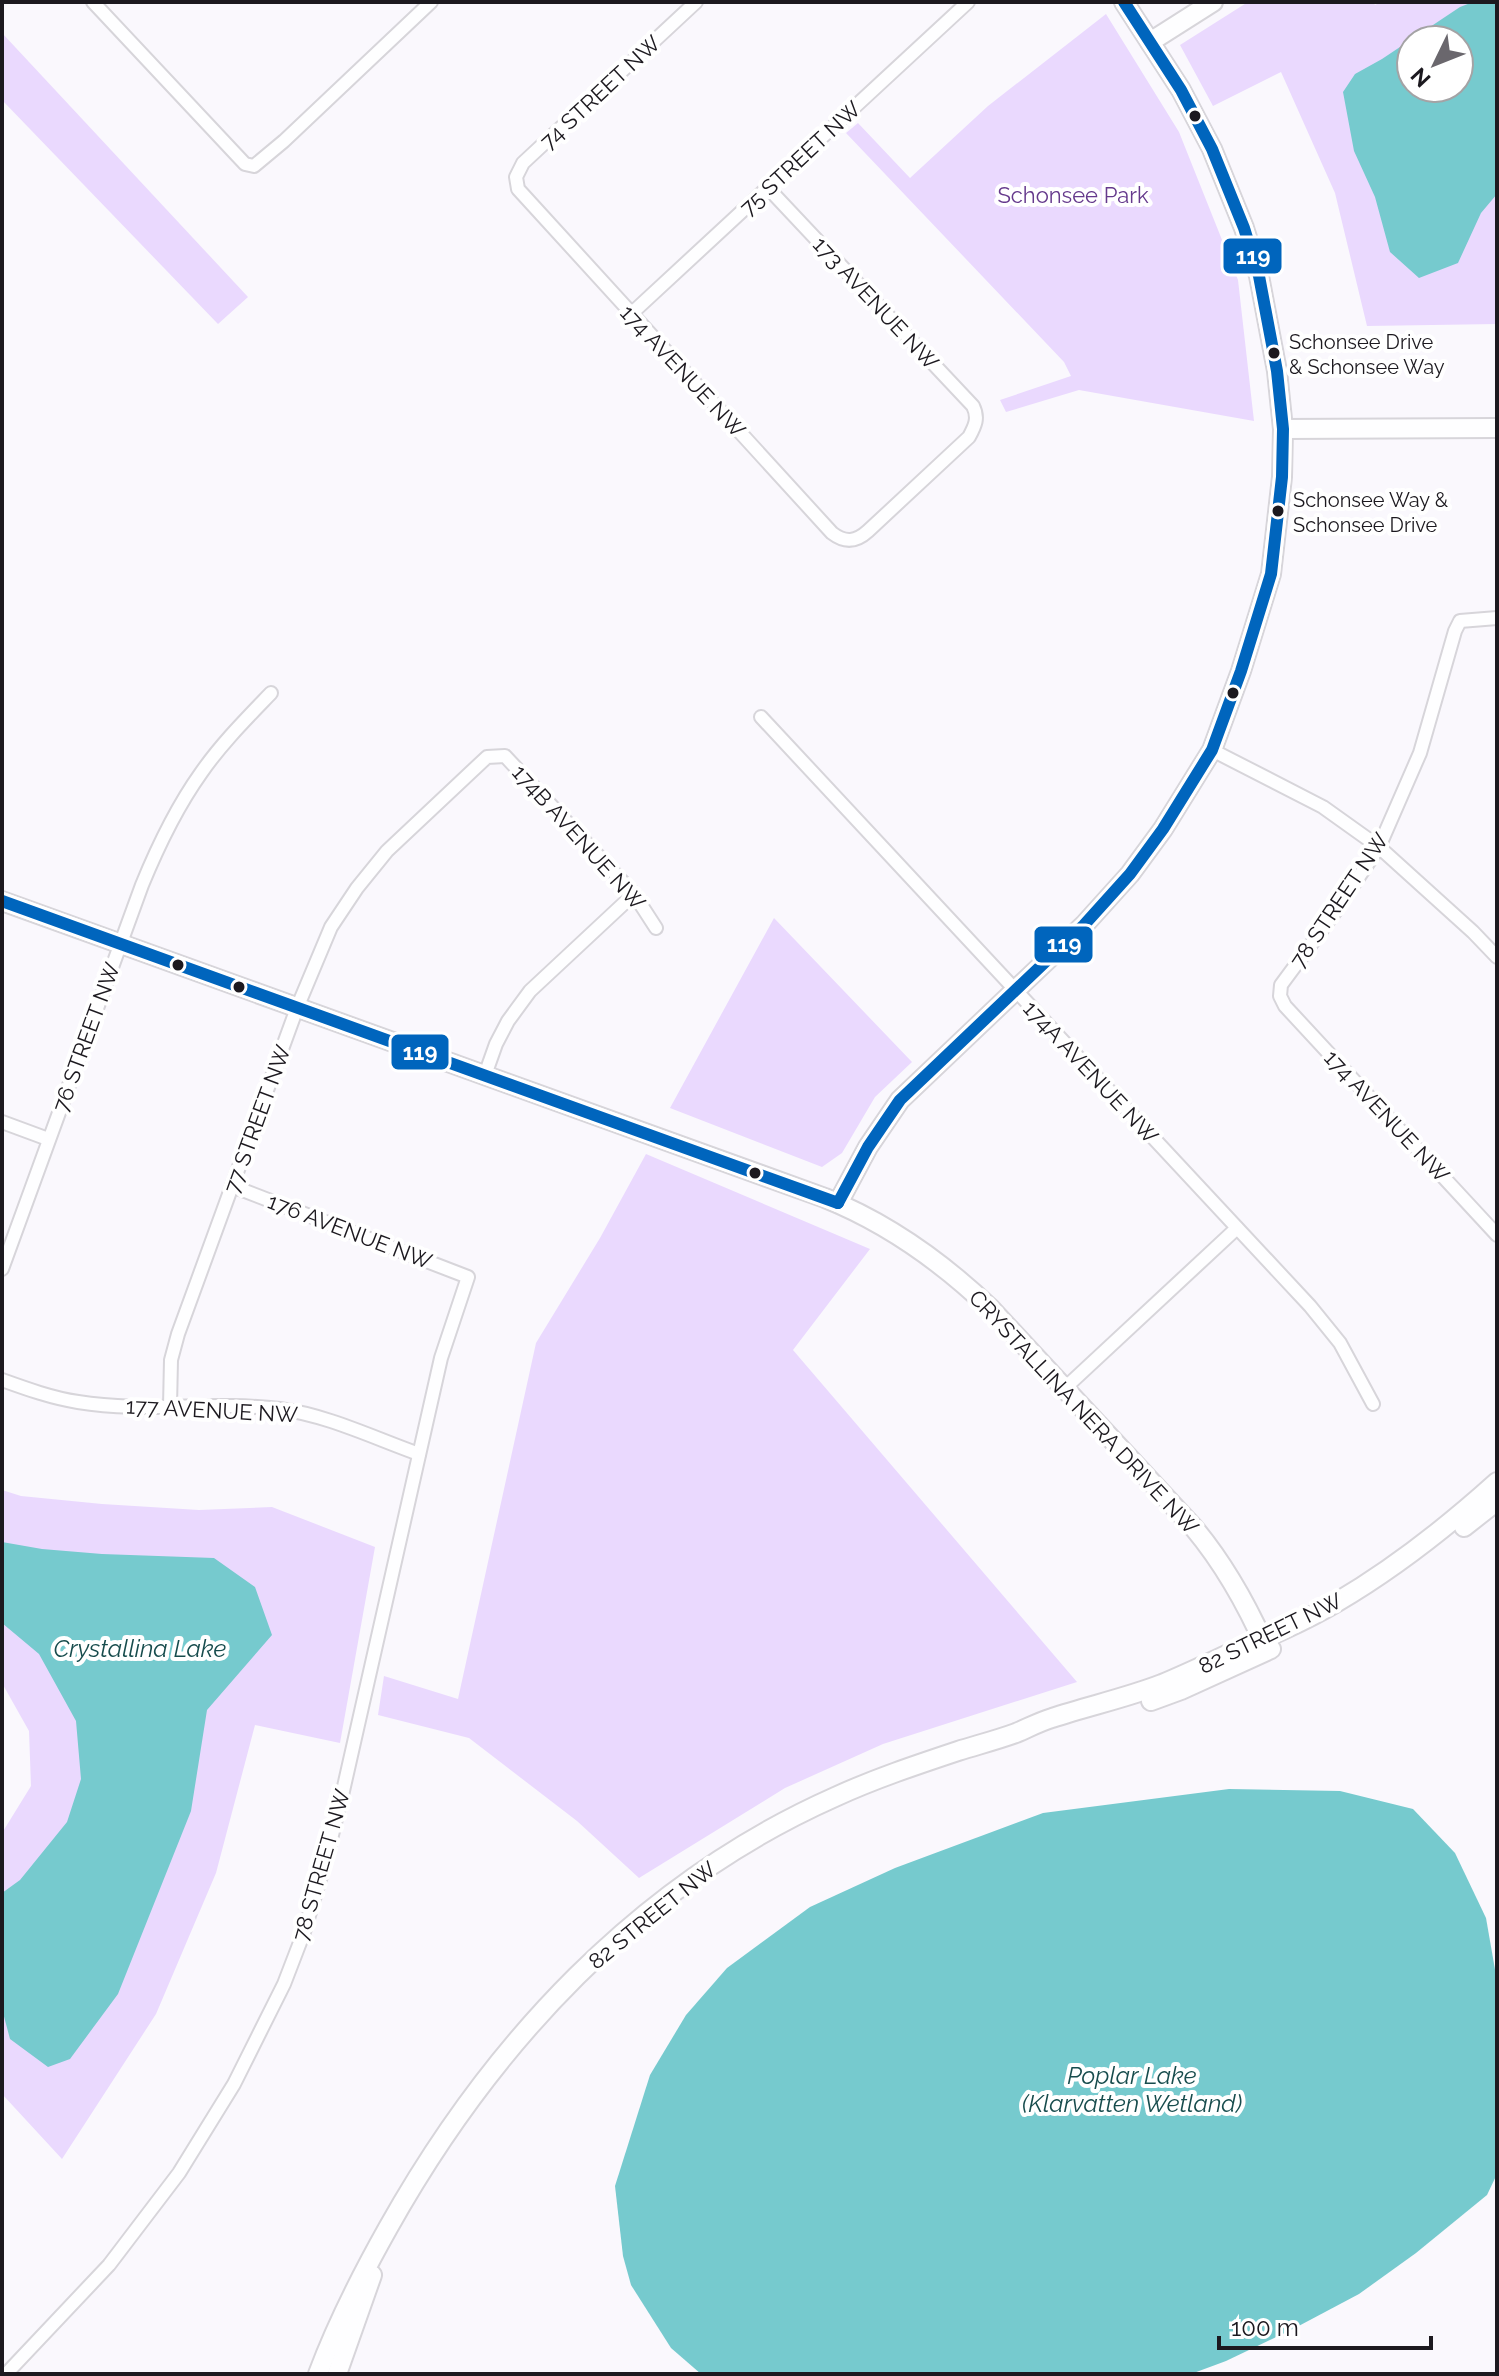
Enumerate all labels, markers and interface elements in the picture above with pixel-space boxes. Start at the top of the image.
north arrow [1395,24,1475,104]
street label: 74 STREET NW [535,30,665,154]
text: N [1405,63,1436,93]
street label: 75 STREET NW [734,96,866,220]
unlabelled marker [1187,108,1203,124]
park label: Schonsee Park [997,182,1149,208]
street label: 173 AVENUE NW [808,231,944,375]
line badge: 119 [1222,237,1283,275]
text: 119 [1236,243,1270,269]
street label: 174 AVENUE NW [615,299,751,443]
place label: Schonsee Drive & Schonsee Way [1289,330,1445,379]
marker: Schonsee Drive & Schonsee Way [1266,345,1282,361]
place label: Schonsee Way & Schonsee Drive [1293,488,1449,537]
marker: Schonsee Way & Schonsee Drive [1270,503,1286,519]
unlabelled marker [1225,685,1241,701]
street label: 174B AVENUE NW [507,759,651,915]
street label: 78 STREET NW [1284,828,1394,972]
line badge: 119 [1033,925,1094,964]
text: 119 [1047,931,1081,957]
unlabelled marker [170,957,186,973]
street label: 76 STREET NW [47,959,125,1115]
unlabelled marker [231,979,247,995]
street label: 174A AVENUE NW [1018,995,1164,1149]
line badge: 119 [390,1033,450,1071]
text: 119 [403,1039,437,1065]
street label: 77 STREET NW [218,1042,296,1196]
street label: 174 AVENUE NW [1319,1044,1455,1188]
unlabelled marker [747,1165,763,1181]
street label: 176 AVENUE NW [264,1188,436,1274]
street label: CRYSTALLINA NERA DRIVE NW [964,1284,1204,1540]
street label: 177 AVENUE NW [125,1393,299,1427]
street label: 82 STREET NW [1194,1587,1346,1679]
water label: Crystallina Lake [54,1634,227,1663]
street label: 78 STREET NW [287,1786,355,1944]
street label: 82 STREET NW [583,1856,721,1974]
water label: Poplar Lake (Klarvatten Wetland) [1022,2061,1242,2118]
scale bar [1219,2300,1431,2350]
text: 100 m [1231,2313,1299,2342]

